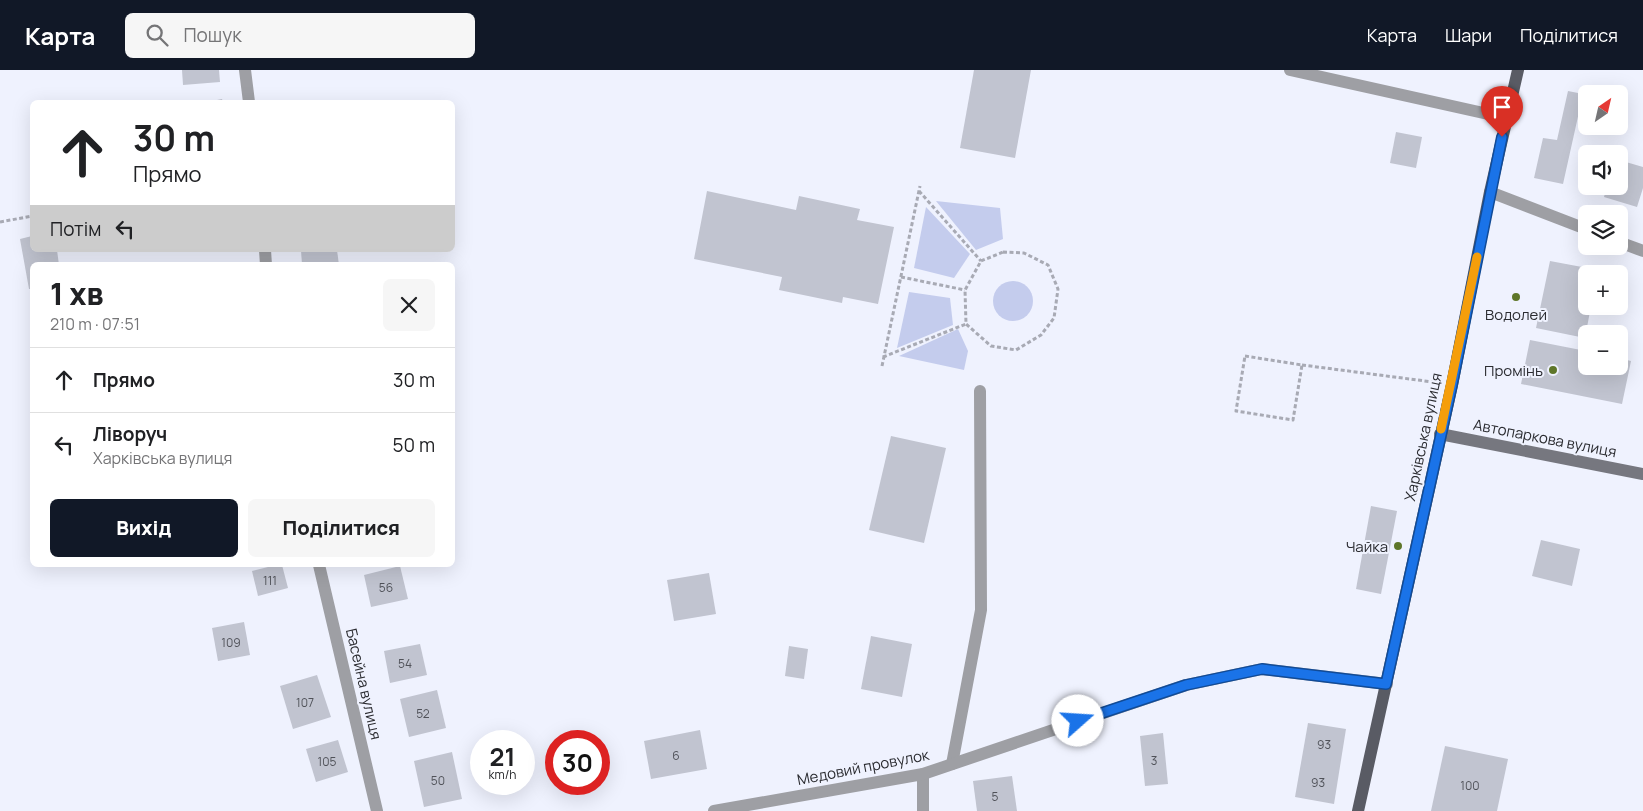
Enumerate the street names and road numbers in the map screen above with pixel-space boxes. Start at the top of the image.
street label: Харківська вулиця [1399,371,1447,503]
street label: Автопаркова вулиця [1472,414,1618,462]
street label: Басейна вулиця [341,626,387,742]
street label: Медовий провулок [795,744,931,790]

